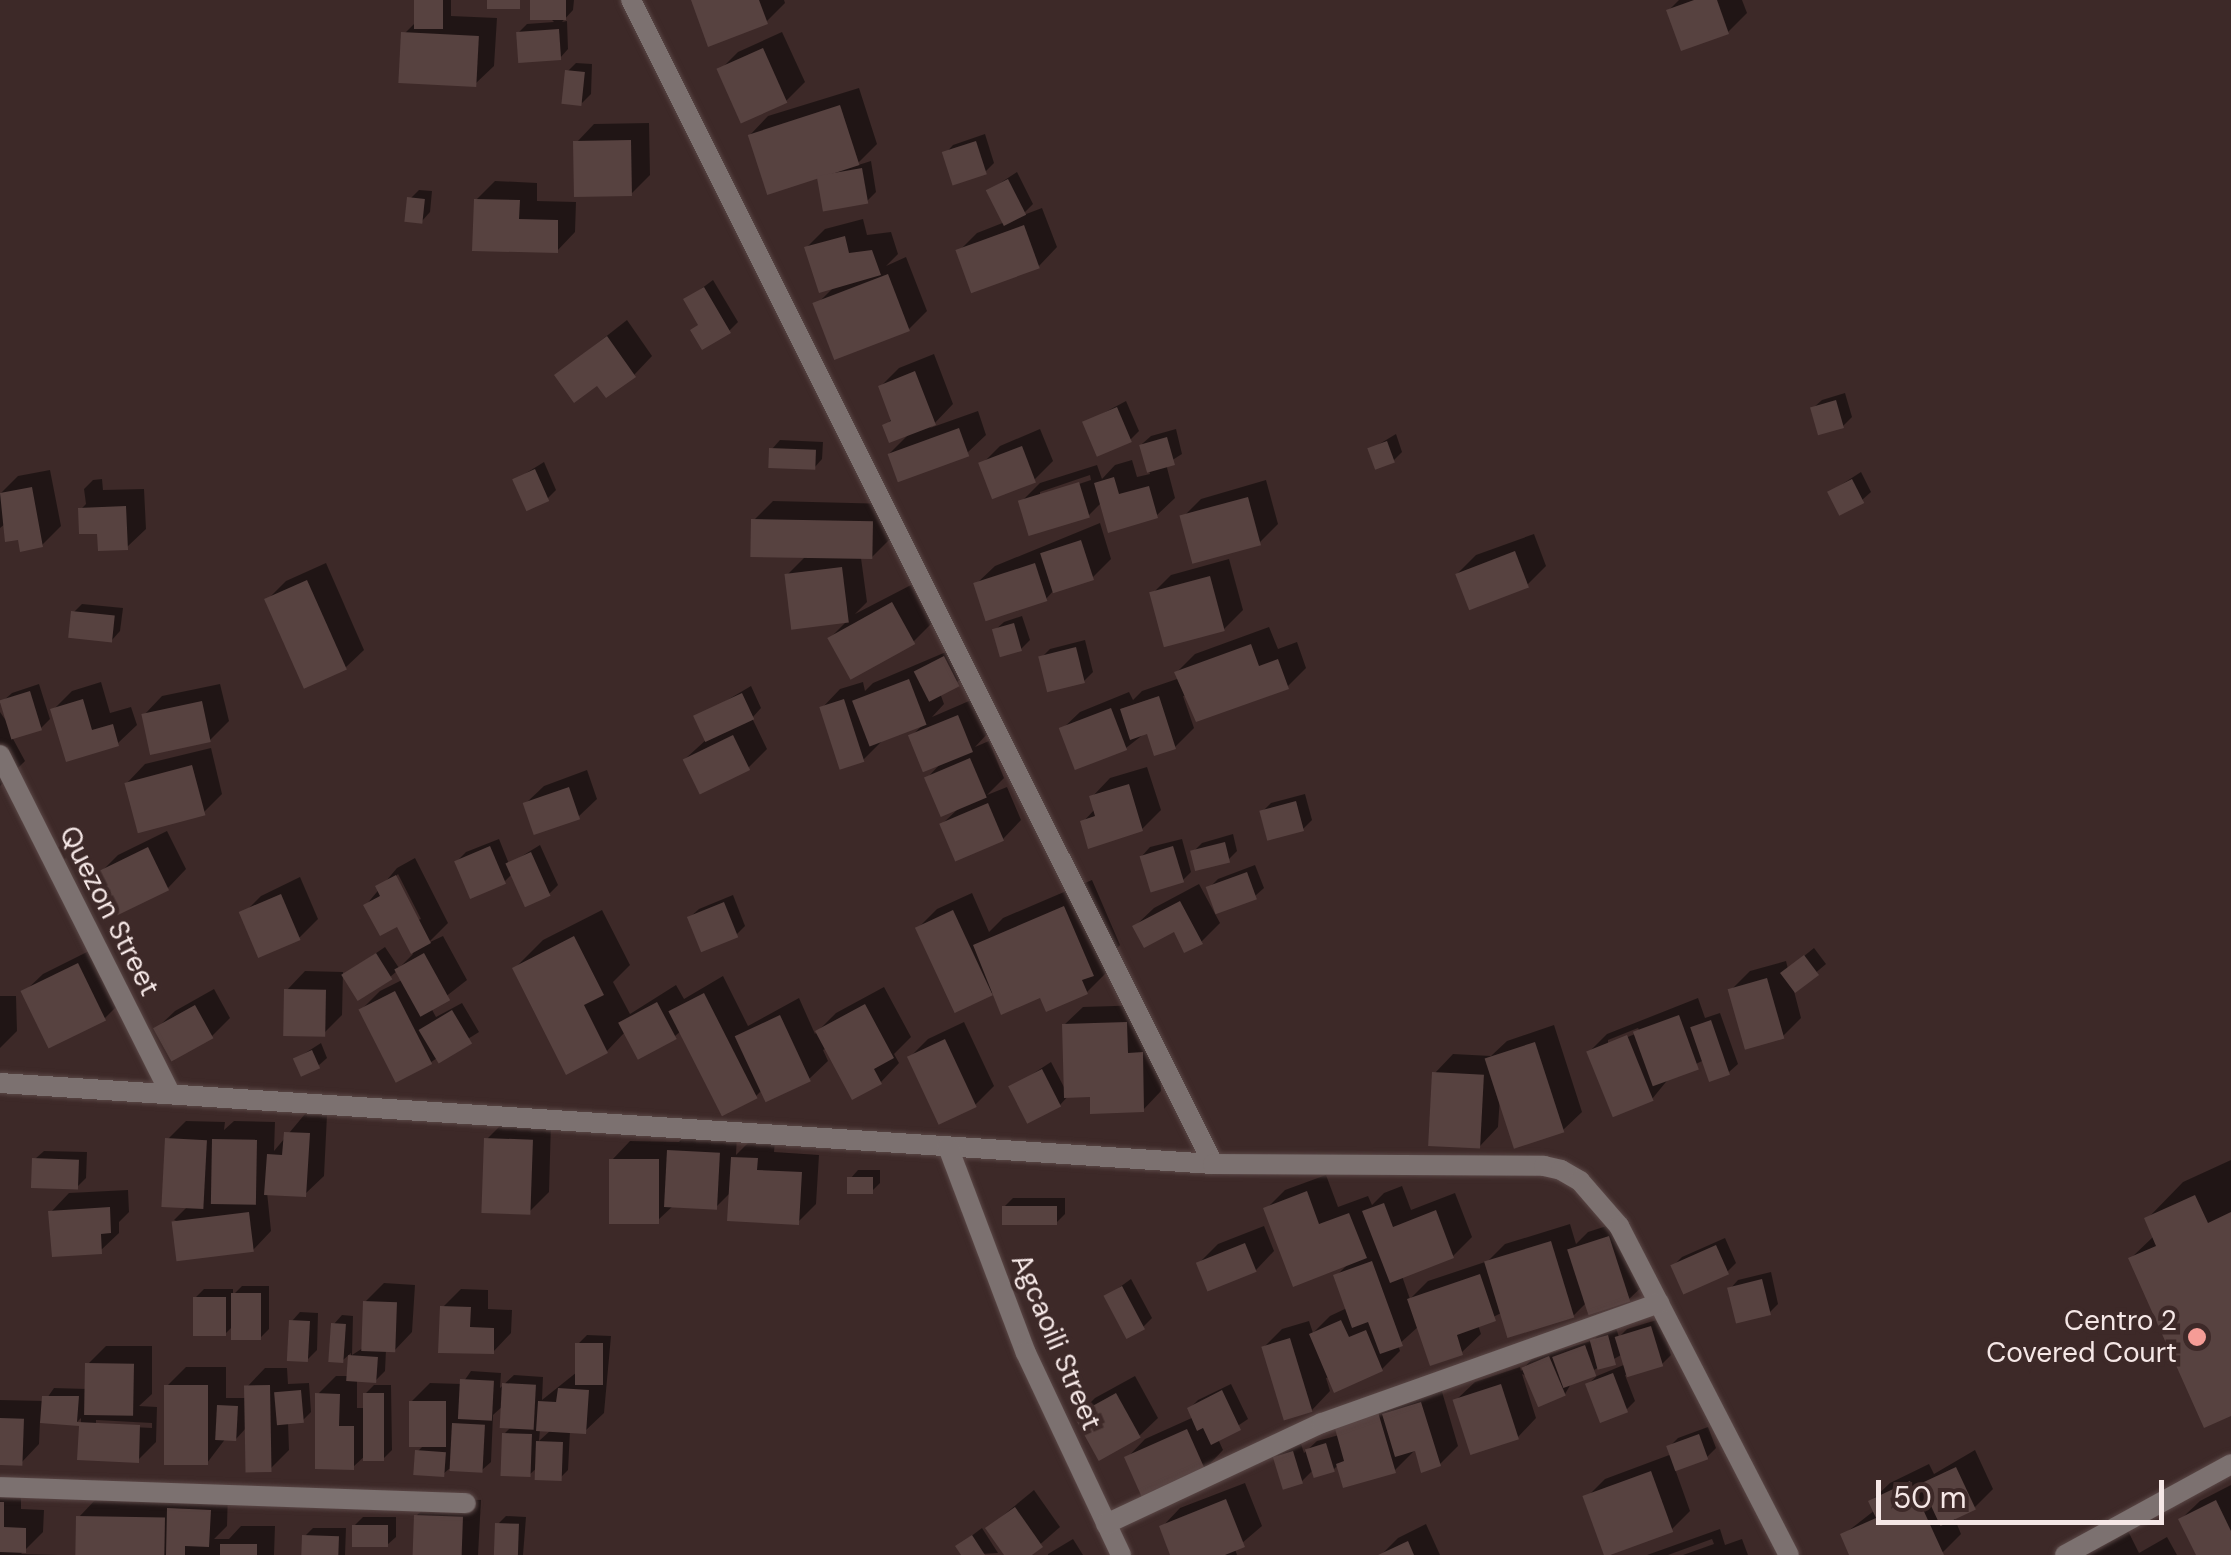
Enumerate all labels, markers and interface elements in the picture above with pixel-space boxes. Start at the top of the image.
street label: Quezon Street [52,821,166,1001]
street label: Agcaoili Street [1004,1249,1108,1435]
place label: Centro 2 Covered Court [1986,1304,2177,1370]
marker: Centro 2 Covered Court [2186,1326,2208,1348]
scale bar [1881,1460,2168,1522]
text: 50 m [1893,1478,1967,1517]

